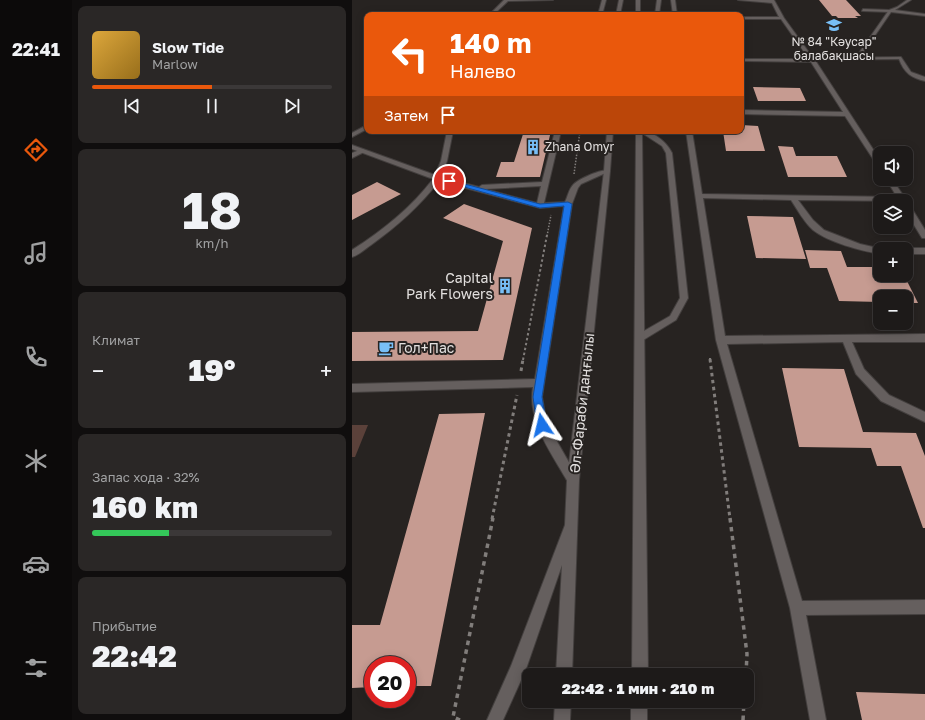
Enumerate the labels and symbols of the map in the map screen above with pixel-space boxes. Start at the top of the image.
school or university icon: № 84 "Кәусар" балабақшасы [825,16,843,34]
place label: № 84 "Кәусар" балабақшасы [791,34,877,63]
building icon: Zhana Omyr [524,138,542,156]
place label: Zhana Omyr [545,139,615,154]
pin [432,164,466,198]
place label: Capital Park Flowers [406,269,493,302]
building icon: Capital Park Flowers [496,277,514,295]
street label: Әл-Фараби даңғылы [566,332,597,474]
cafe icon: Гол+Пас [377,339,395,357]
place label: Гол+Пас [398,339,455,356]
position arrow [521,404,563,446]
speed limit sign: 20 [364,656,416,708]

